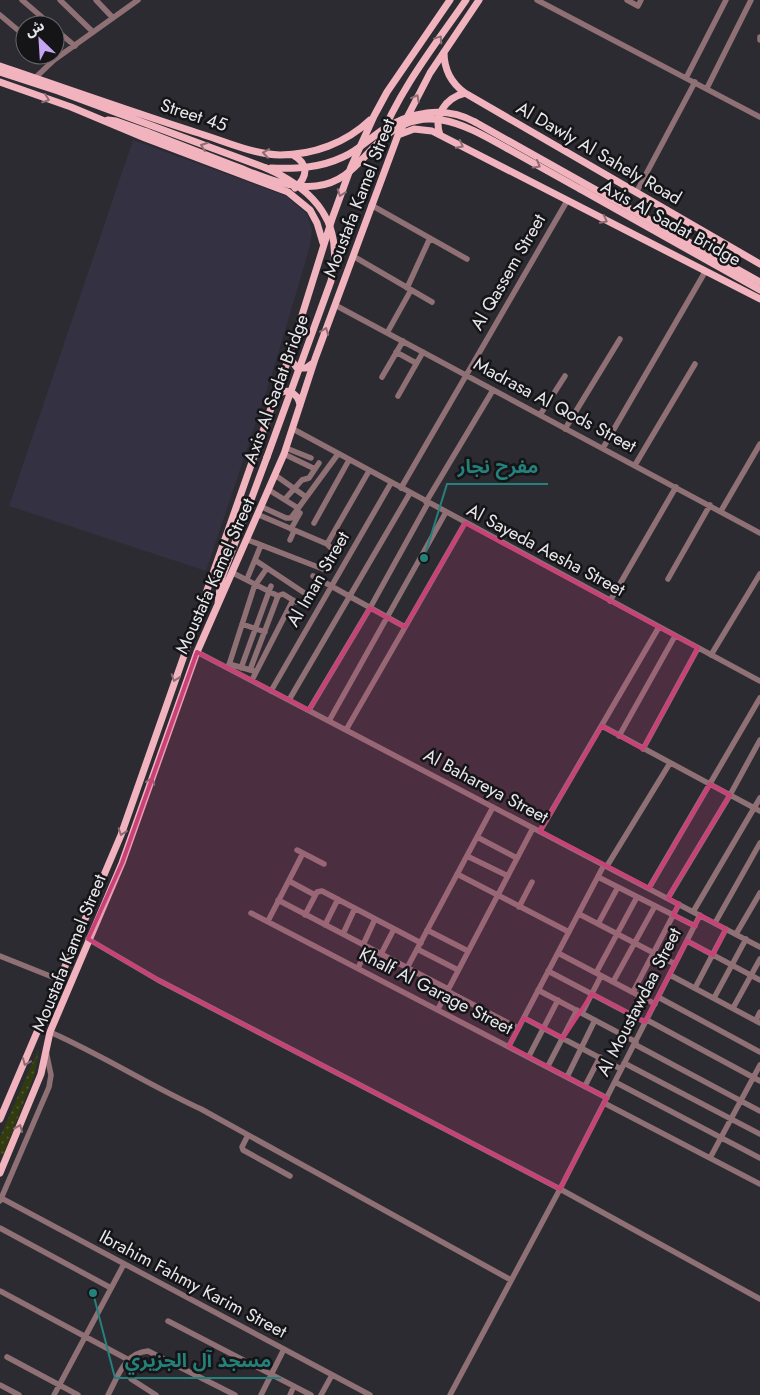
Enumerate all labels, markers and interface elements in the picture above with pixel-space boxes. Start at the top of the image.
north arrow [15,15,65,65]
text: ش [22,15,47,41]
one-way arrow [433,36,442,45]
street label: Street 45 [157,92,231,138]
one-way arrow [41,93,50,103]
one-way arrow [410,95,420,104]
street label: Al Dawly Al Sahely Road [512,95,686,211]
street label: Moustafa Kamel Street [317,114,401,281]
one-way arrow [455,139,464,149]
one-way arrow [200,142,208,152]
one-way arrow [261,148,269,159]
one-way arrow [532,159,541,169]
street label: Axis Al Sadat Bridge [596,174,746,272]
one-way arrow [337,188,347,197]
street label: Al Qassem Street [464,208,552,335]
one-way arrow [599,214,608,224]
street label: Axis Al Sadat Bridge [237,311,315,467]
one-way arrow [319,327,330,336]
street label: Madrasa Al Qods Street [469,351,642,459]
callout: مفرح نجار [447,450,548,484]
text: مفرح نجار [457,453,538,480]
street label: Moustafa Kamel Street [169,493,261,658]
street label: Al Sayeda Aesha Street [462,497,630,603]
street label: Al Iman Street [280,526,356,632]
one-way arrow [171,673,181,682]
street label: Al Bahareya Street [419,742,554,830]
one-way arrow [145,777,155,786]
one-way arrow [118,827,128,835]
street label: Moustafa Kamel Street [25,870,113,1036]
street label: Al Moustawdaa Street [590,923,688,1081]
street label: Khalf Al Garage Street [354,941,518,1041]
one-way arrow [21,1057,32,1066]
one-way arrow [13,1124,24,1133]
street label: Ibrahim Fahmy Karim Street [95,1223,292,1345]
callout: مسجد آل الجزيري [115,1344,281,1378]
text: مسجد آل الجزيري [125,1347,271,1375]

